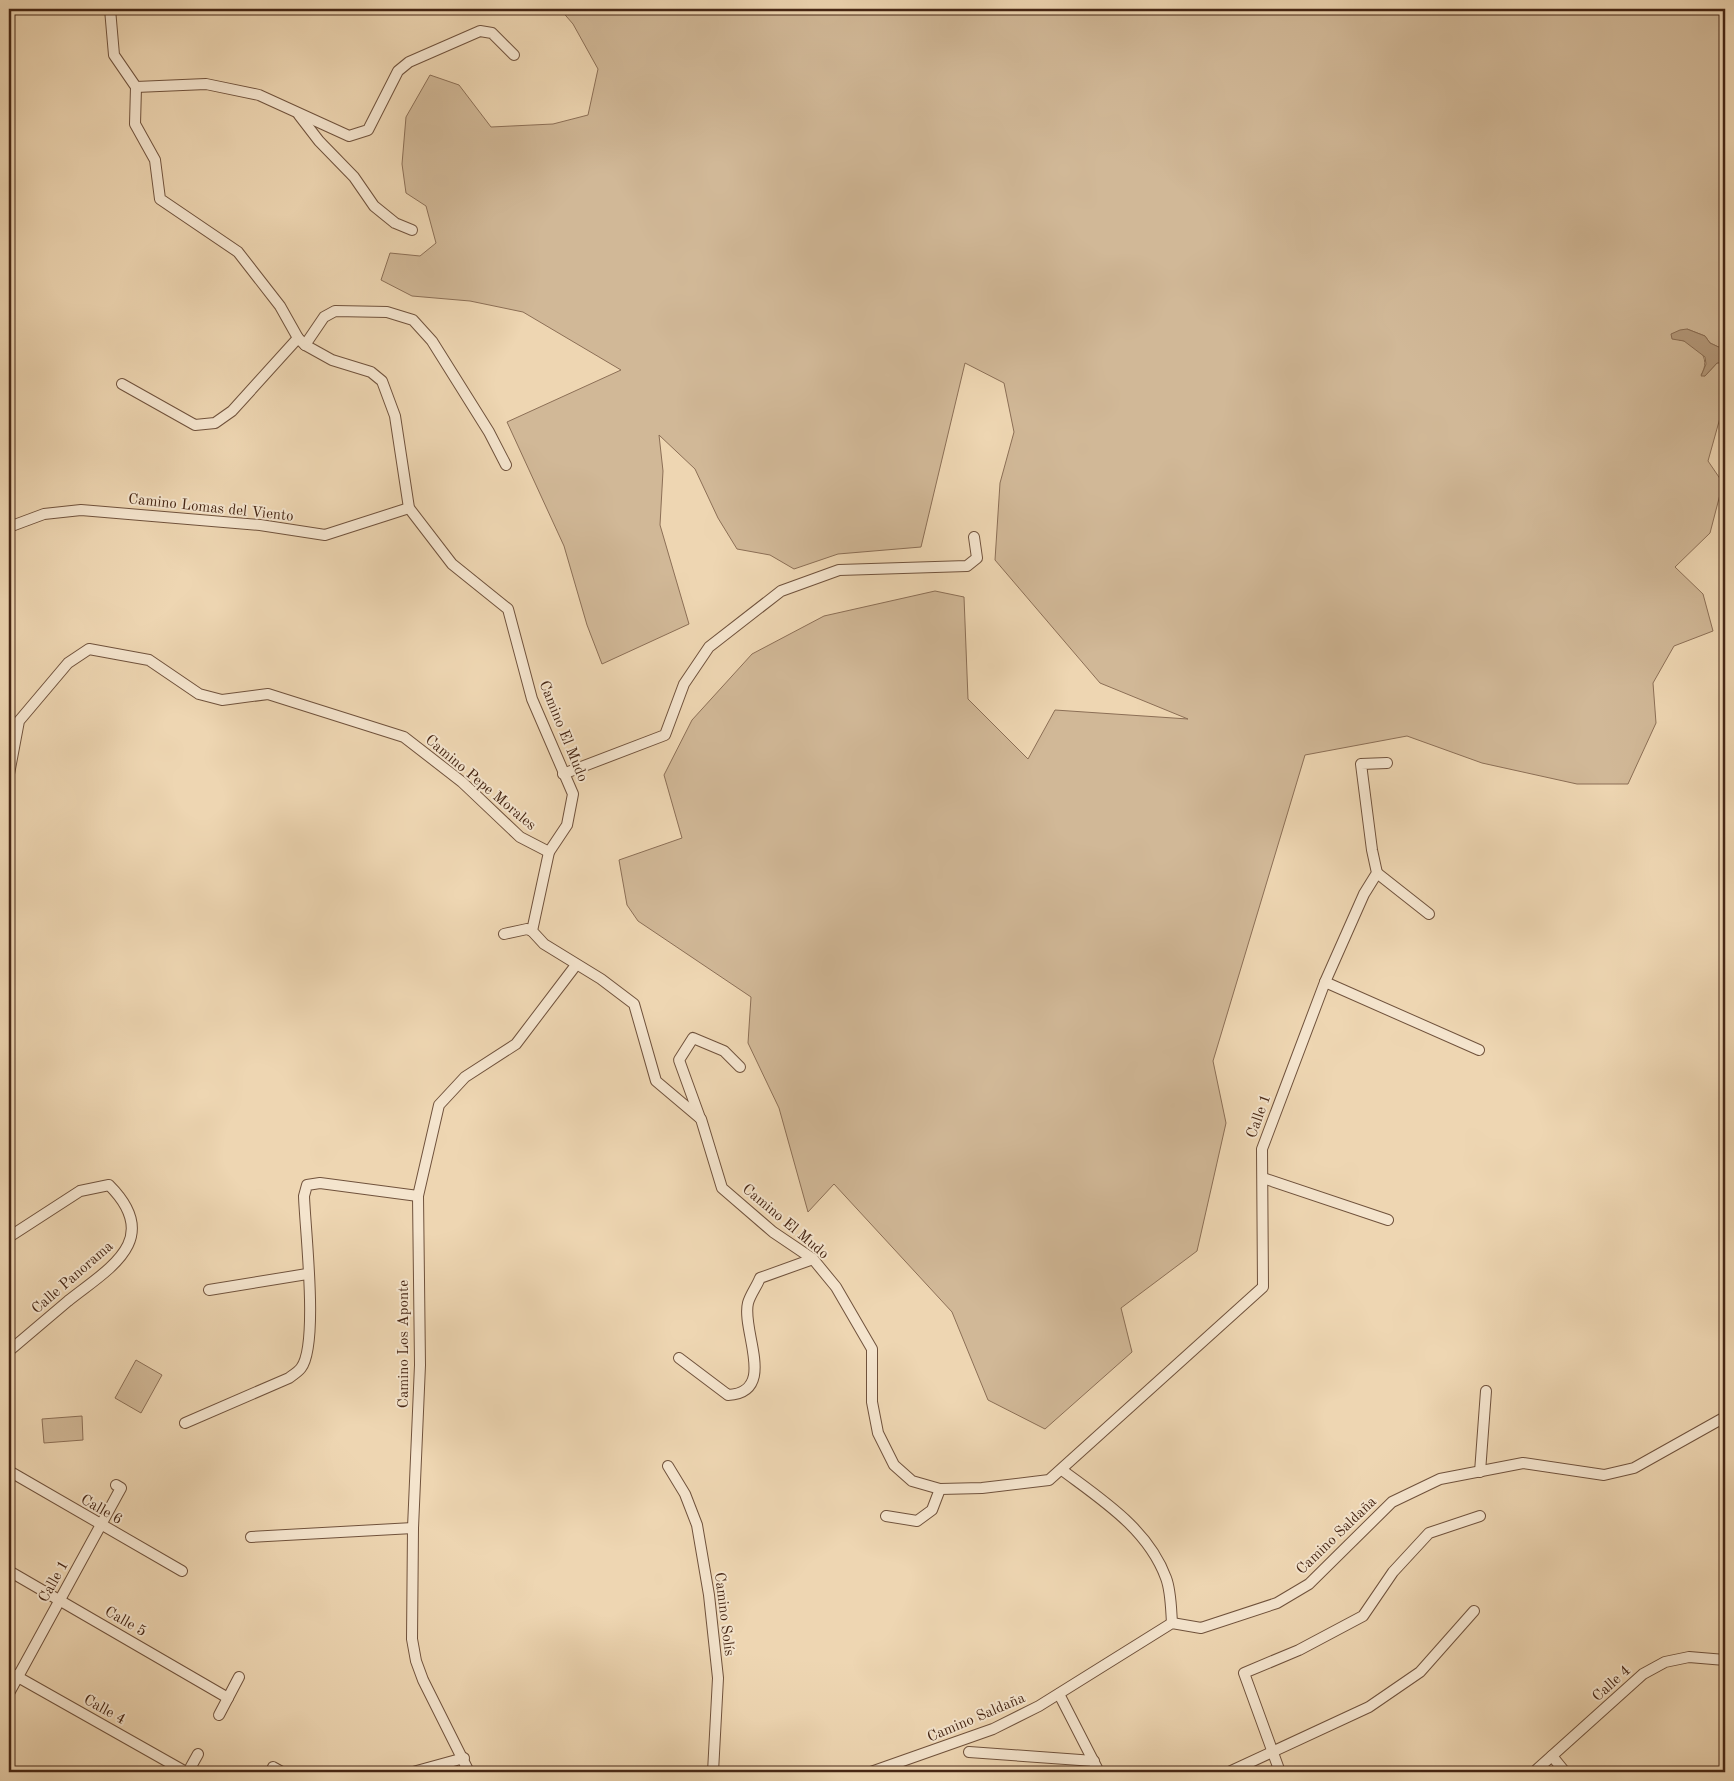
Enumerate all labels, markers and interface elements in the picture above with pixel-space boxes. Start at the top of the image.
street label: Camino Lomas del Viento [127,492,294,525]
street label: Camino El Mudo [535,679,590,784]
street label: Camino Pepe Morales [422,733,538,834]
street label: Calle 1 [1245,1093,1274,1140]
street label: Camino El Mudo [739,1182,831,1262]
street label: Calle Panorama [30,1239,117,1317]
street label: Camino Los Aponte [397,1280,412,1408]
street label: Calle 6 [78,1492,125,1528]
street label: Camino Saldaña [1294,1494,1380,1578]
street label: Calle 1 [37,1558,72,1605]
street label: Camino Solís [711,1571,736,1657]
street label: Calle 5 [102,1604,149,1640]
street label: Calle 4 [1590,1663,1634,1705]
street label: Camino Saldaña [925,1691,1028,1746]
street label: Calle 4 [81,1693,128,1728]

